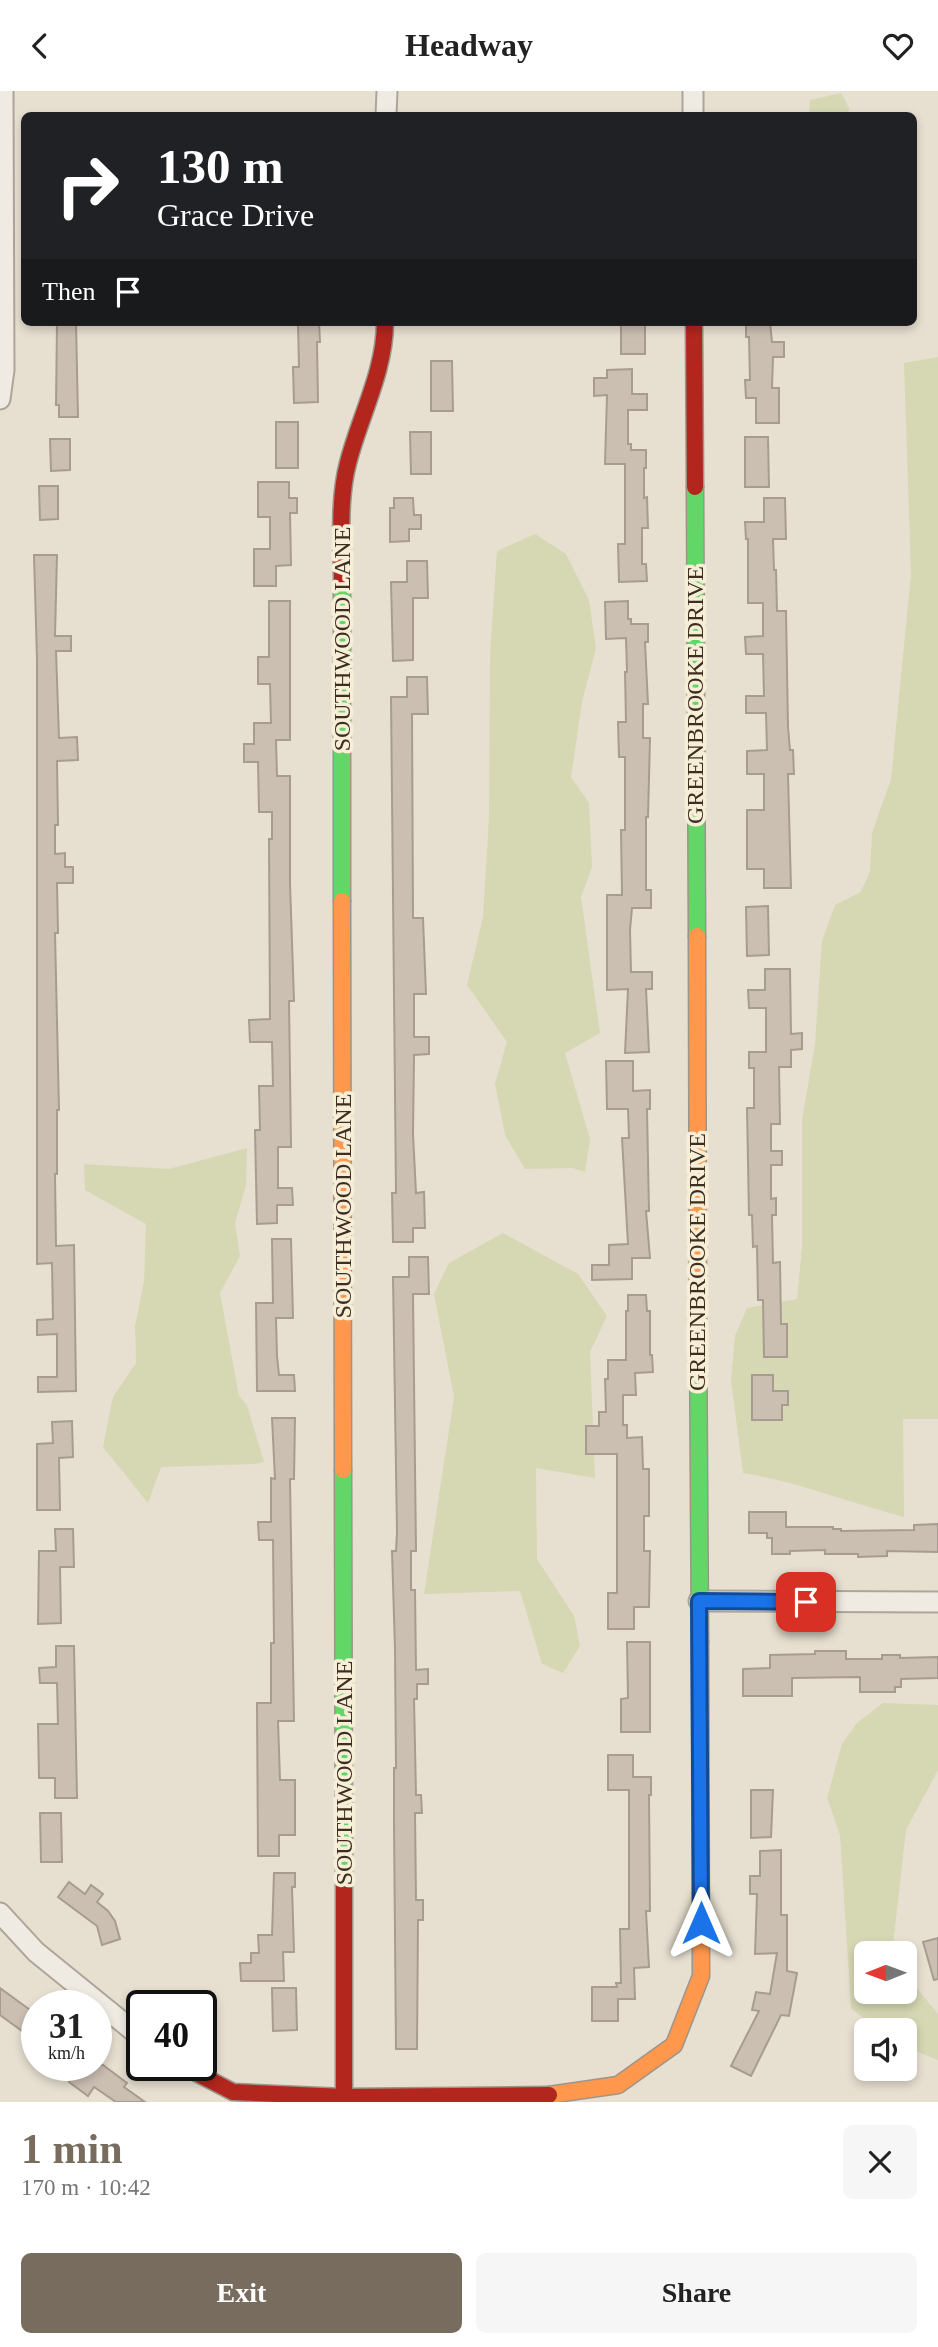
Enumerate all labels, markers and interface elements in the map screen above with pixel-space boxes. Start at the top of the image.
icon: back [21,27,59,65]
text: Headway [405,27,533,63]
icon: heart [879,27,917,65]
text: 130 m [157,139,284,194]
icon: right [42,140,133,231]
text: Grace Drive [157,197,314,233]
icon: arrive [109,273,147,311]
text: Then [42,277,95,306]
street label: SOUTHWOOD LANE [329,527,355,751]
street label: GREENBROOKE DRIVE [682,566,708,824]
street label: SOUTHWOOD LANE [330,1094,356,1318]
street label: GREENBROOKE DRIVE [684,1133,710,1391]
pin [776,1572,836,1632]
icon: arrive [787,1583,825,1621]
street label: SOUTHWOOD LANE [331,1661,357,1885]
position arrow [664,1886,738,1960]
north arrow [854,1941,917,2004]
map controls [854,1941,917,2081]
speed limit sign: 40 [126,1990,217,2081]
text: 31 [49,2007,84,2046]
button: sound [854,2018,917,2081]
text: km/h [48,2043,85,2063]
button: close [843,2125,917,2199]
text: 1 min [21,2126,123,2172]
text: 170 m · 10:42 [21,2175,151,2200]
button: Exit [21,2253,462,2333]
button: Share [476,2253,917,2333]

